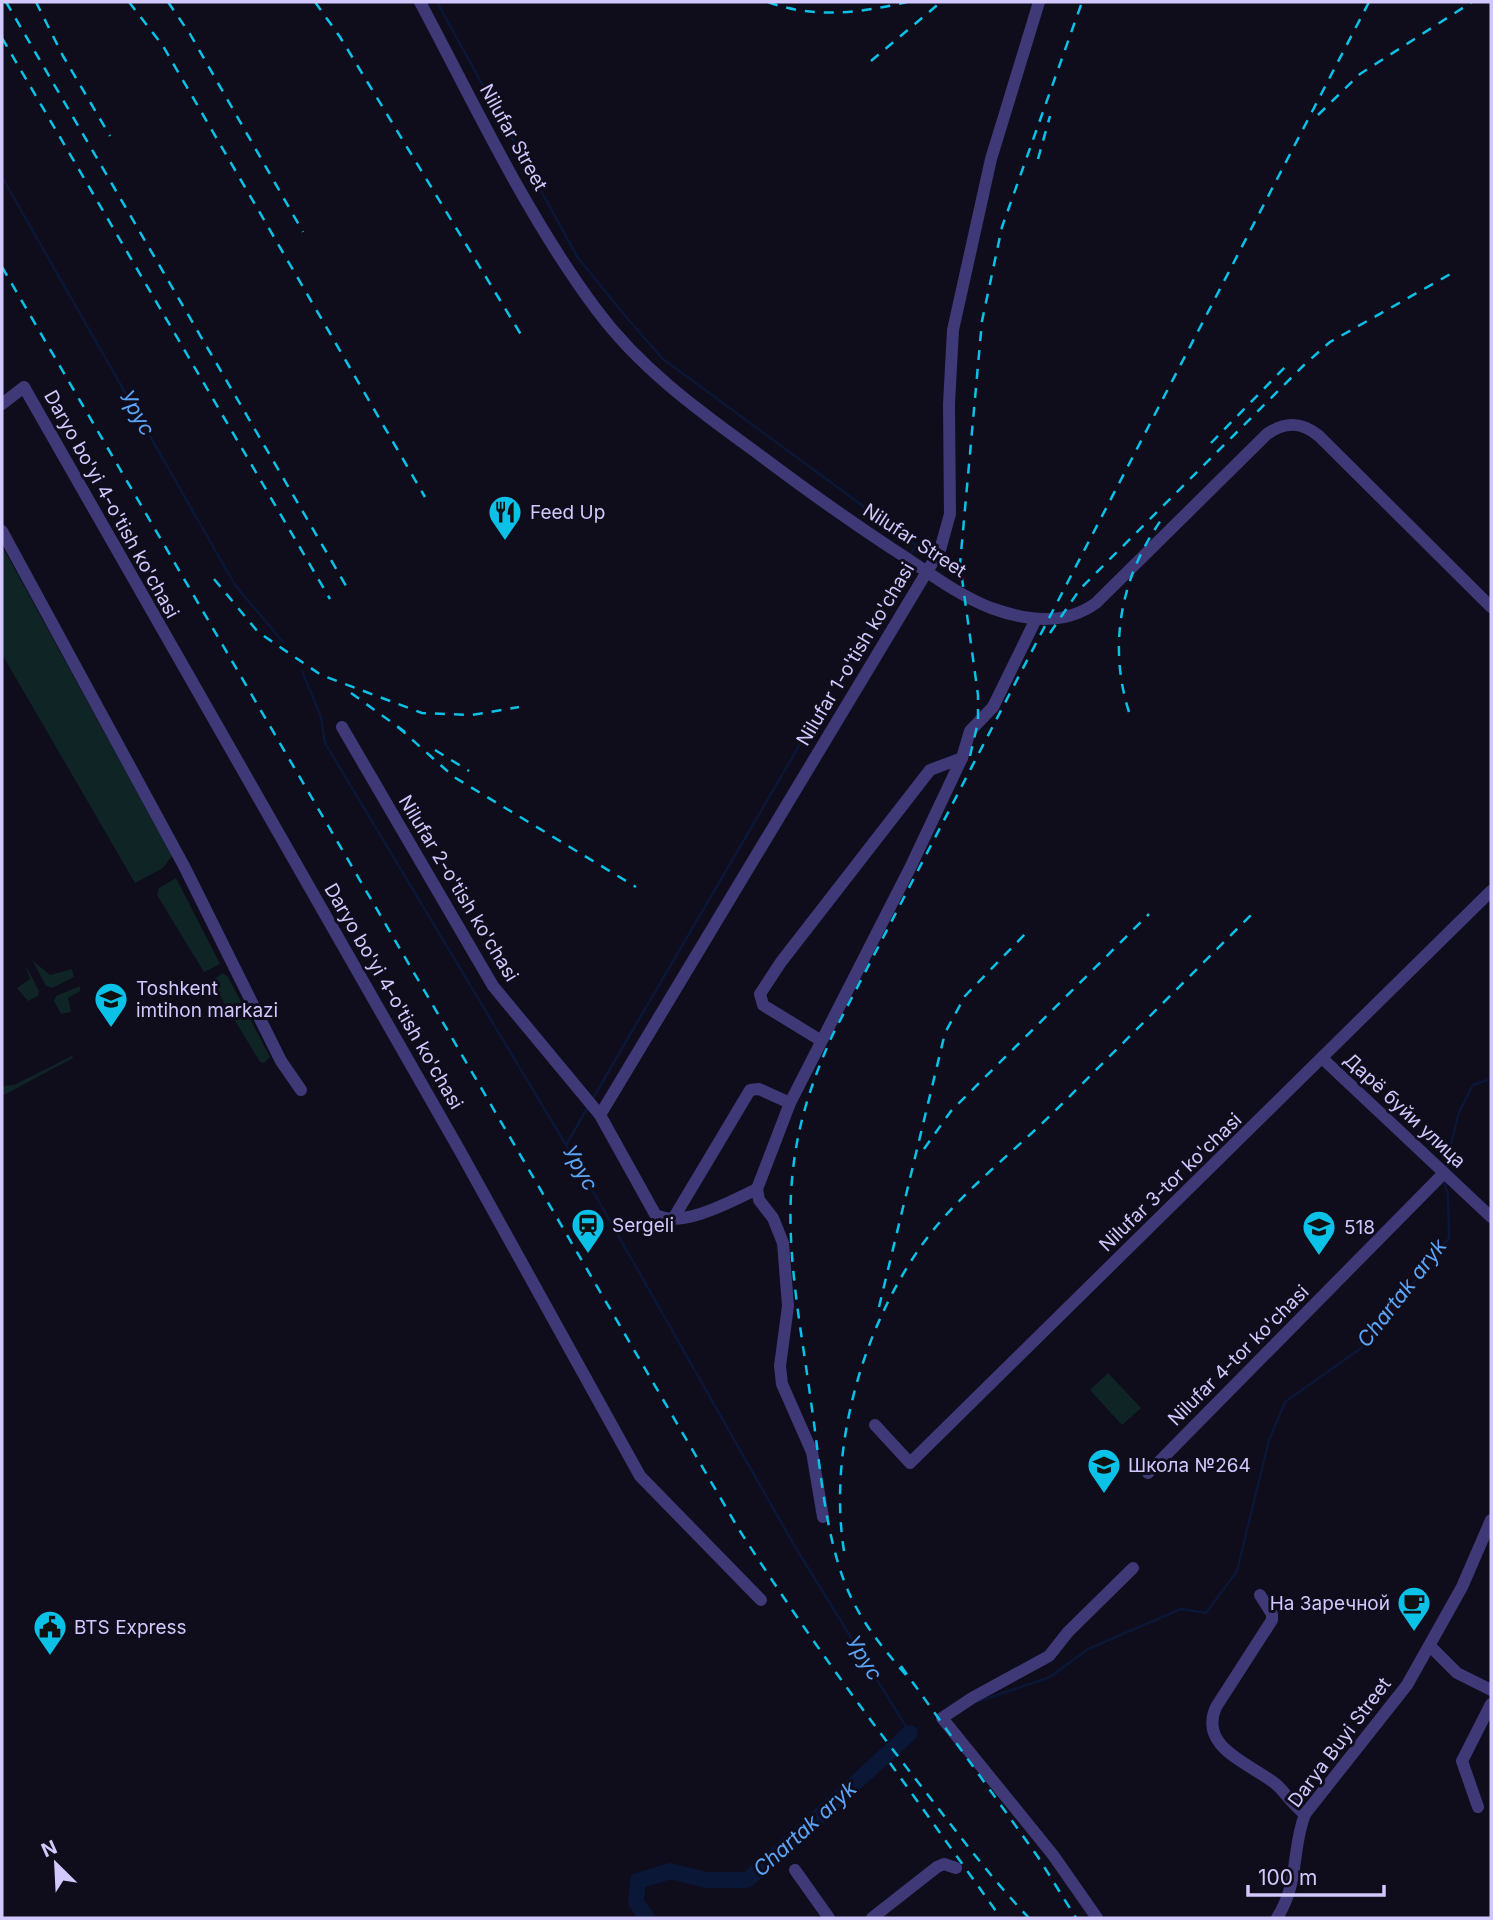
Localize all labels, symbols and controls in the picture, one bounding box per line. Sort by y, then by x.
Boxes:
street label: Nilufar Street [475,80,552,195]
street label: Daryo bo'yi 4-o'tish ko'chasi [39,386,184,622]
water label: Урус [115,386,160,440]
restaurant icon: Feed Up [486,493,524,542]
street label: Nilufar Street [859,499,971,582]
place label: Feed Up [530,501,605,524]
street label: Nilufar 1-o'tish ko'chasi [792,559,919,750]
street label: Nilufar 2-o'tish ko'chasi [394,791,523,986]
street label: Daryo bo'yi 4-o'tish ko'chasi [319,879,468,1113]
place label: Toshkent imtihon markazi [136,977,278,1022]
school or university icon: Toshkent imtihon markazi [92,980,130,1029]
street label: Дарё буйи улица [1339,1048,1470,1173]
street label: Nilufar 3-tor ko'chasi [1094,1108,1246,1256]
water label: Урус [558,1141,603,1195]
station icon: Sergeli [569,1206,607,1255]
school or university icon: 518 [1300,1208,1338,1257]
place label: Sergeli [612,1214,674,1237]
place label: 518 [1344,1216,1375,1239]
water label: Chartak aryk [1352,1233,1452,1352]
street label: Nilufar 4-tor ko'chasi [1163,1280,1313,1430]
school or university icon: Школа №264 [1085,1446,1123,1495]
place label: Школа №264 [1128,1454,1251,1477]
cafe icon: На Заречной [1395,1584,1433,1633]
place label: На Заречной [1270,1592,1390,1615]
public building icon: BTS Express [31,1608,69,1657]
place label: BTS Express [74,1616,187,1639]
water label: Урус [841,1631,888,1685]
street label: Darya Buyi Street [1283,1673,1396,1812]
water label: Chartak aryk [748,1775,862,1882]
north arrow [21,1829,91,1899]
text: N [38,1835,61,1862]
scale bar [1248,1854,1384,1898]
text: 100 m [1258,1865,1317,1890]

